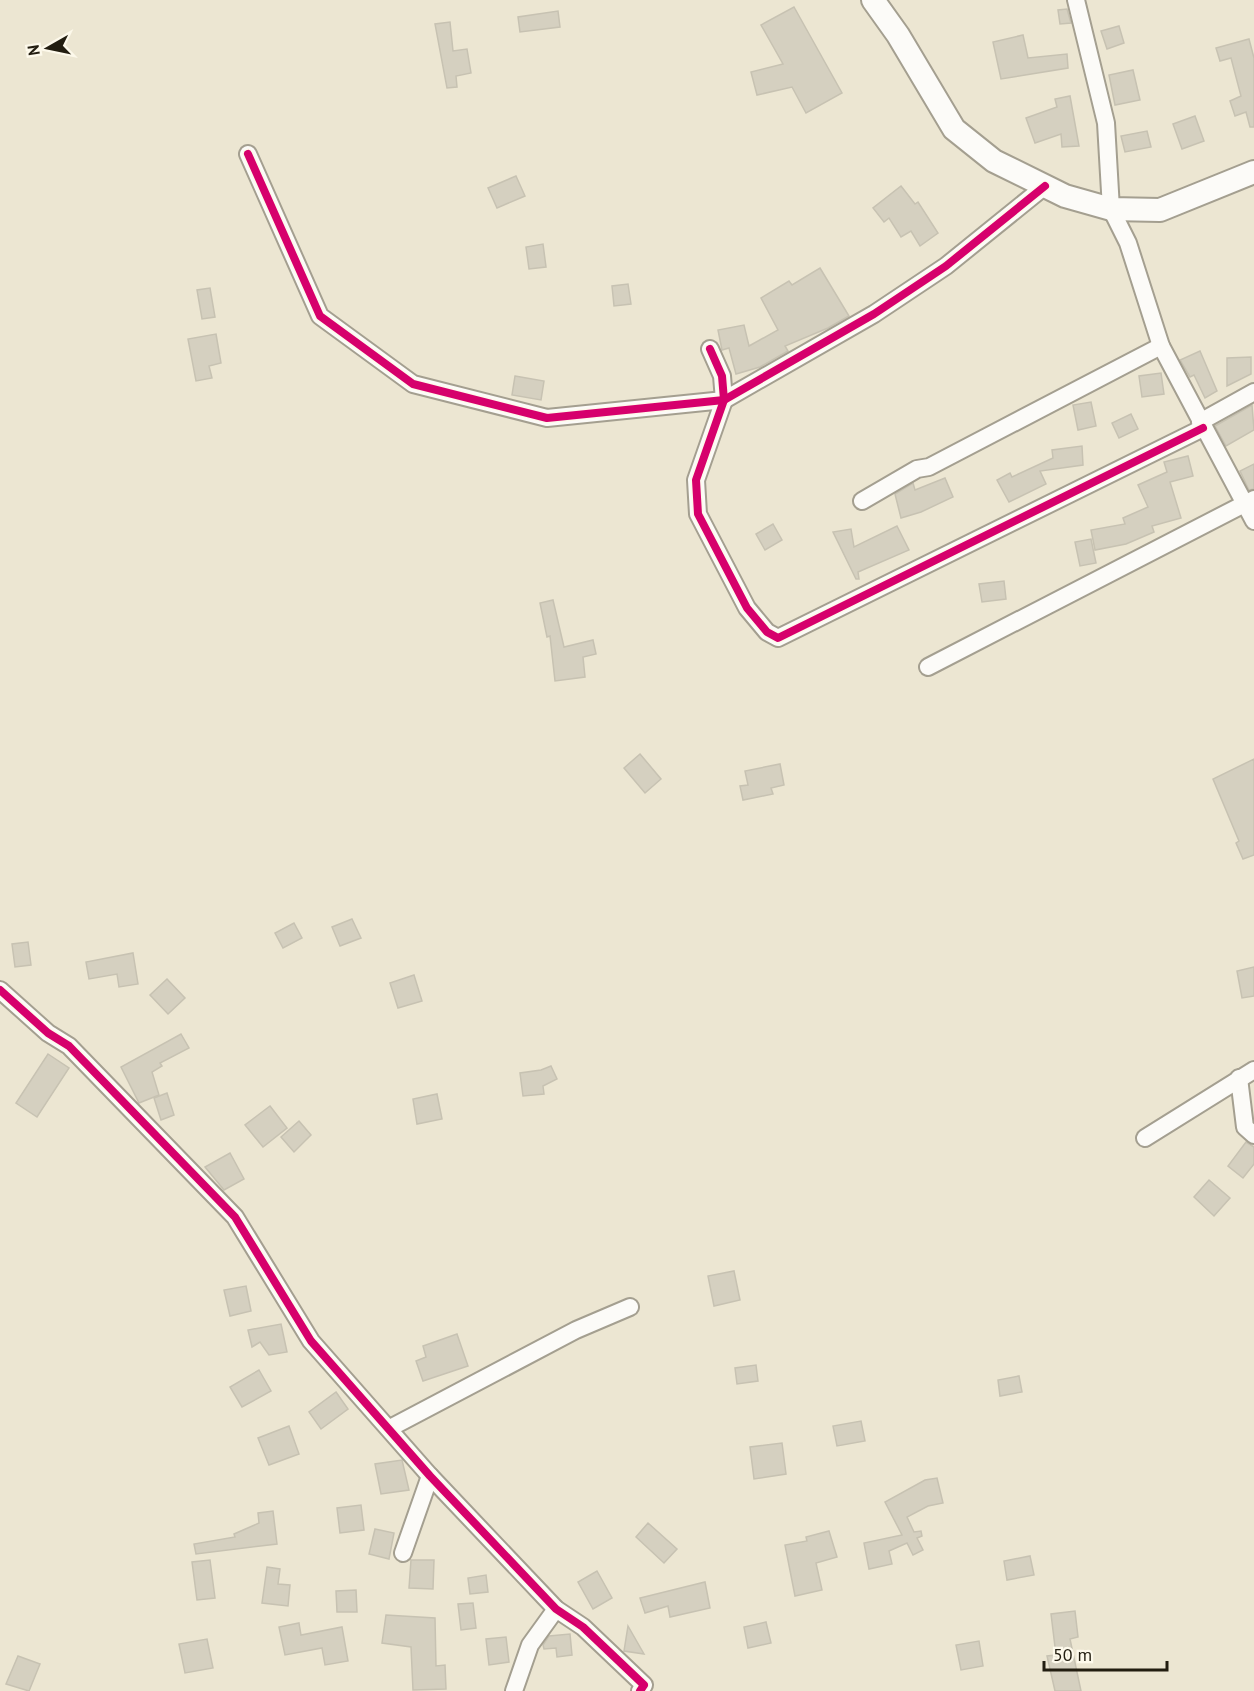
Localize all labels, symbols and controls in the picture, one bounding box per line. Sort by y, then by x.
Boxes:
north arrow [18,18,78,78]
text: N [22,44,44,57]
scale bar [1044,1634,1167,1672]
text: 50 m [1053,1643,1092,1666]

